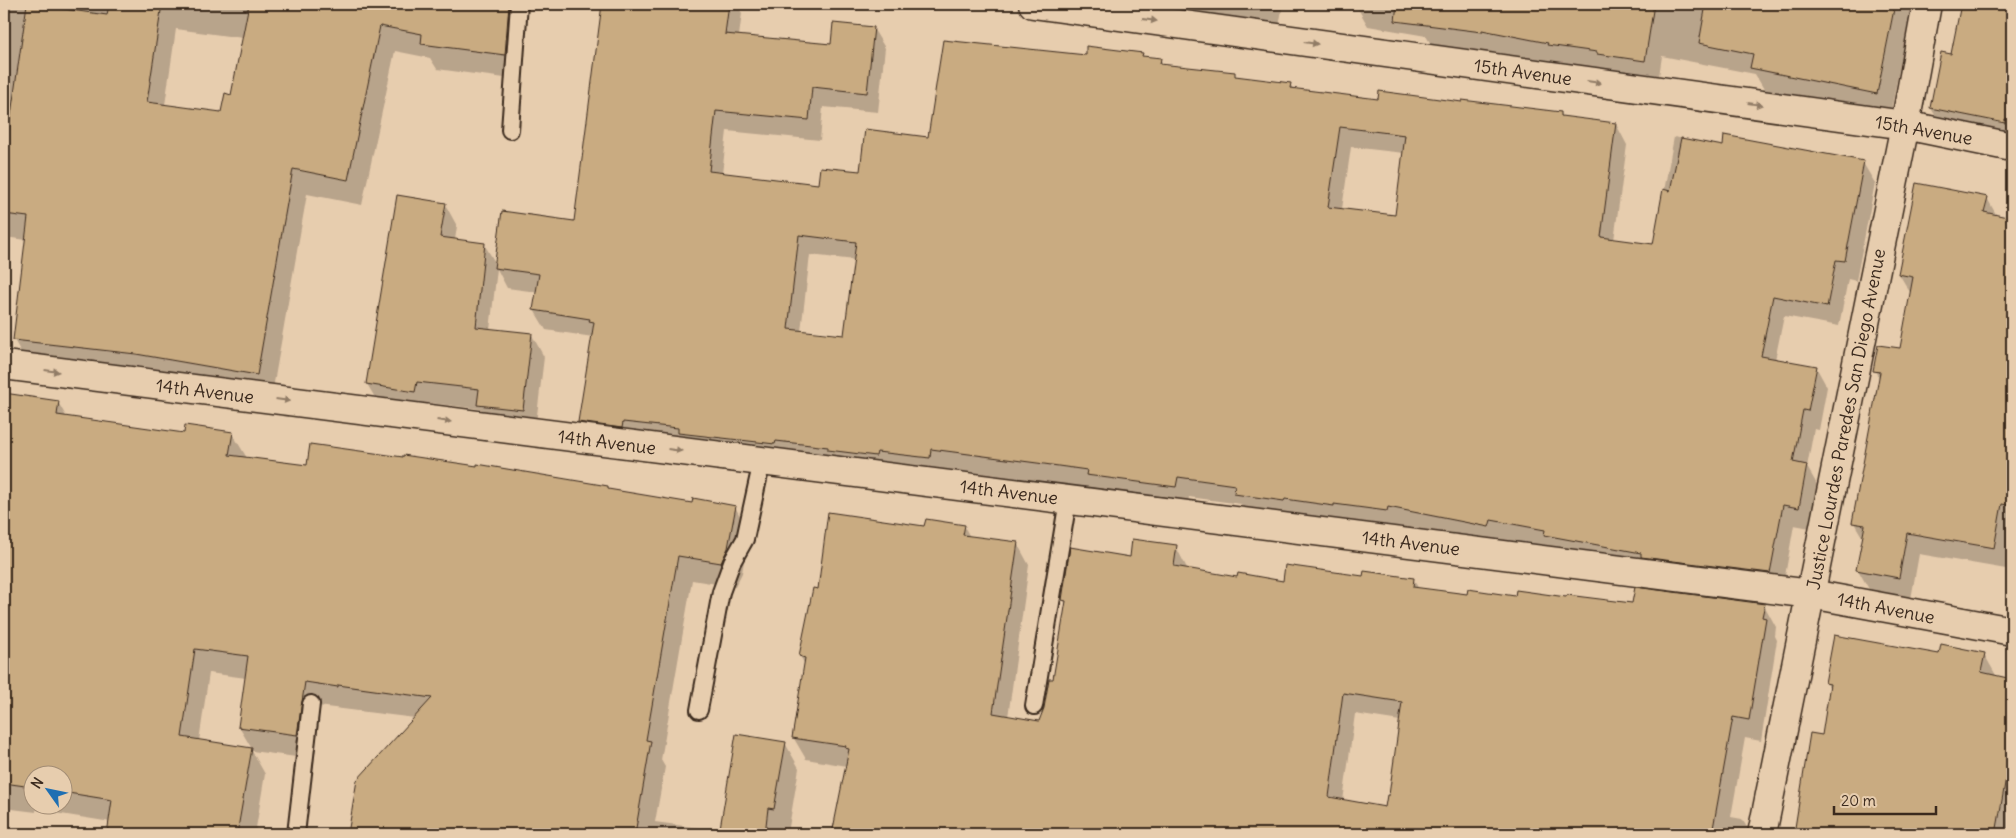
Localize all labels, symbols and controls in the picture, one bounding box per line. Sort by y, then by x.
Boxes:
one-way arrow [1143,16,1159,24]
one-way arrow [1304,39,1320,47]
street label: 15th Avenue [1473,54,1573,90]
one-way arrow [1586,78,1602,86]
one-way arrow [1747,101,1763,109]
street label: 15th Avenue [1873,110,1975,150]
street label: Justice Lourdes Paredes San Diego Avenue [1802,247,1890,591]
one-way arrow [44,367,60,375]
street label: 14th Avenue [155,374,255,408]
one-way arrow [275,397,291,405]
one-way arrow [436,417,452,425]
street label: 14th Avenue [557,425,657,459]
one-way arrow [667,446,683,454]
street label: 14th Avenue [959,475,1059,509]
street label: 14th Avenue [1361,526,1461,560]
street label: 14th Avenue [1835,587,1937,629]
north arrow [22,766,72,816]
text: N [27,774,47,792]
scale bar [1834,783,1936,815]
text: 20 m [1841,791,1876,810]

